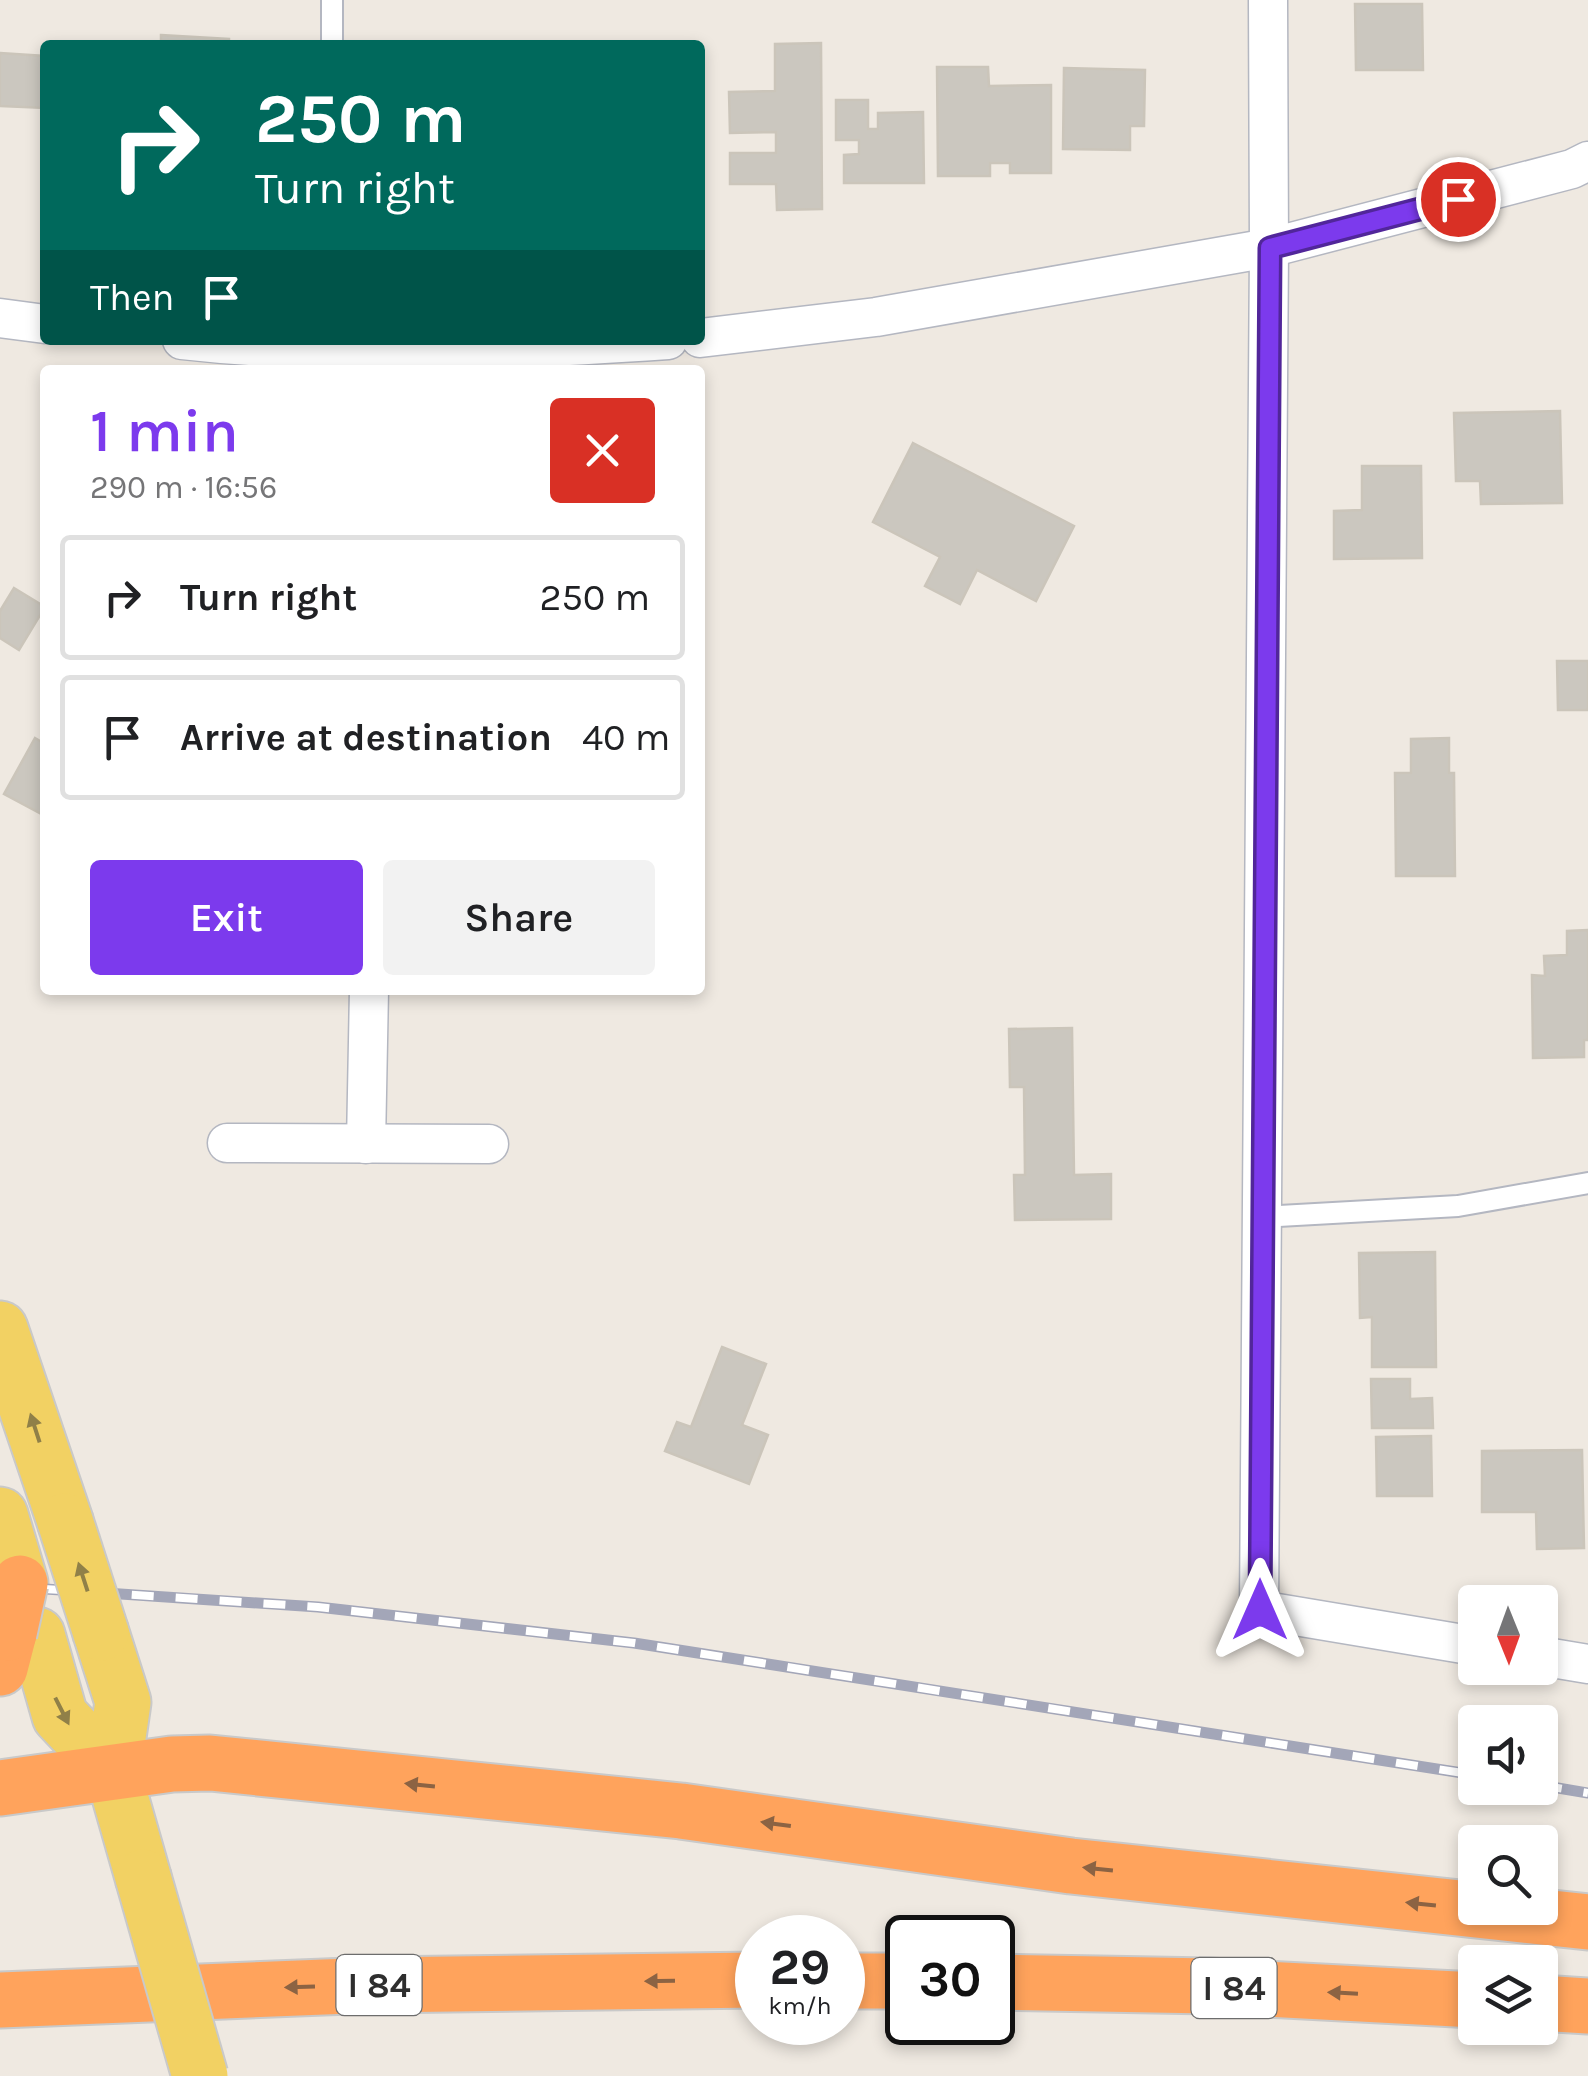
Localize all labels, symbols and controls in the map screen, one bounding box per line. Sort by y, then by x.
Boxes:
text: 250 m [255,78,467,160]
icon: right [90,80,220,210]
pin [1416,157,1501,242]
text: Turn right [255,162,455,214]
icon: arrive [1431,172,1486,227]
icon: arrive [194,270,249,325]
text: Then [90,275,174,320]
text: 1 min [90,396,239,466]
button: close [550,398,655,503]
text: 290 m · 16:56 [90,469,277,506]
icon: right [95,570,150,625]
text: Turn right [180,575,357,620]
text: 250 m [539,575,650,620]
icon: arrive [95,710,150,765]
text: Arrive at destination [180,715,552,760]
text: 40 m [582,715,670,760]
button: Exit [90,860,363,975]
button: Share [383,860,655,975]
one-way arrow [27,1413,42,1443]
position arrow [1208,1558,1312,1662]
one-way arrow [75,1562,90,1592]
north arrow [1458,1585,1558,1685]
map controls [1458,1585,1558,2045]
one-way arrow [54,1697,71,1726]
button: sound [1458,1705,1558,1805]
one-way arrow [403,1776,435,1792]
one-way arrow [760,1816,792,1832]
button: search [1458,1825,1558,1925]
one-way arrow [1082,1861,1114,1877]
one-way arrow [1405,1896,1437,1912]
speed limit sign: 30 [885,1915,1015,2045]
text: 29 [770,1938,830,1997]
button: layers [1458,1945,1558,2045]
road number: I 84 [336,1955,422,2015]
road number: I 84 [1192,1958,1276,2018]
one-way arrow [644,1973,676,1989]
one-way arrow [284,1980,316,1996]
one-way arrow [1326,1985,1358,2001]
text: km/h [768,1991,832,2020]

